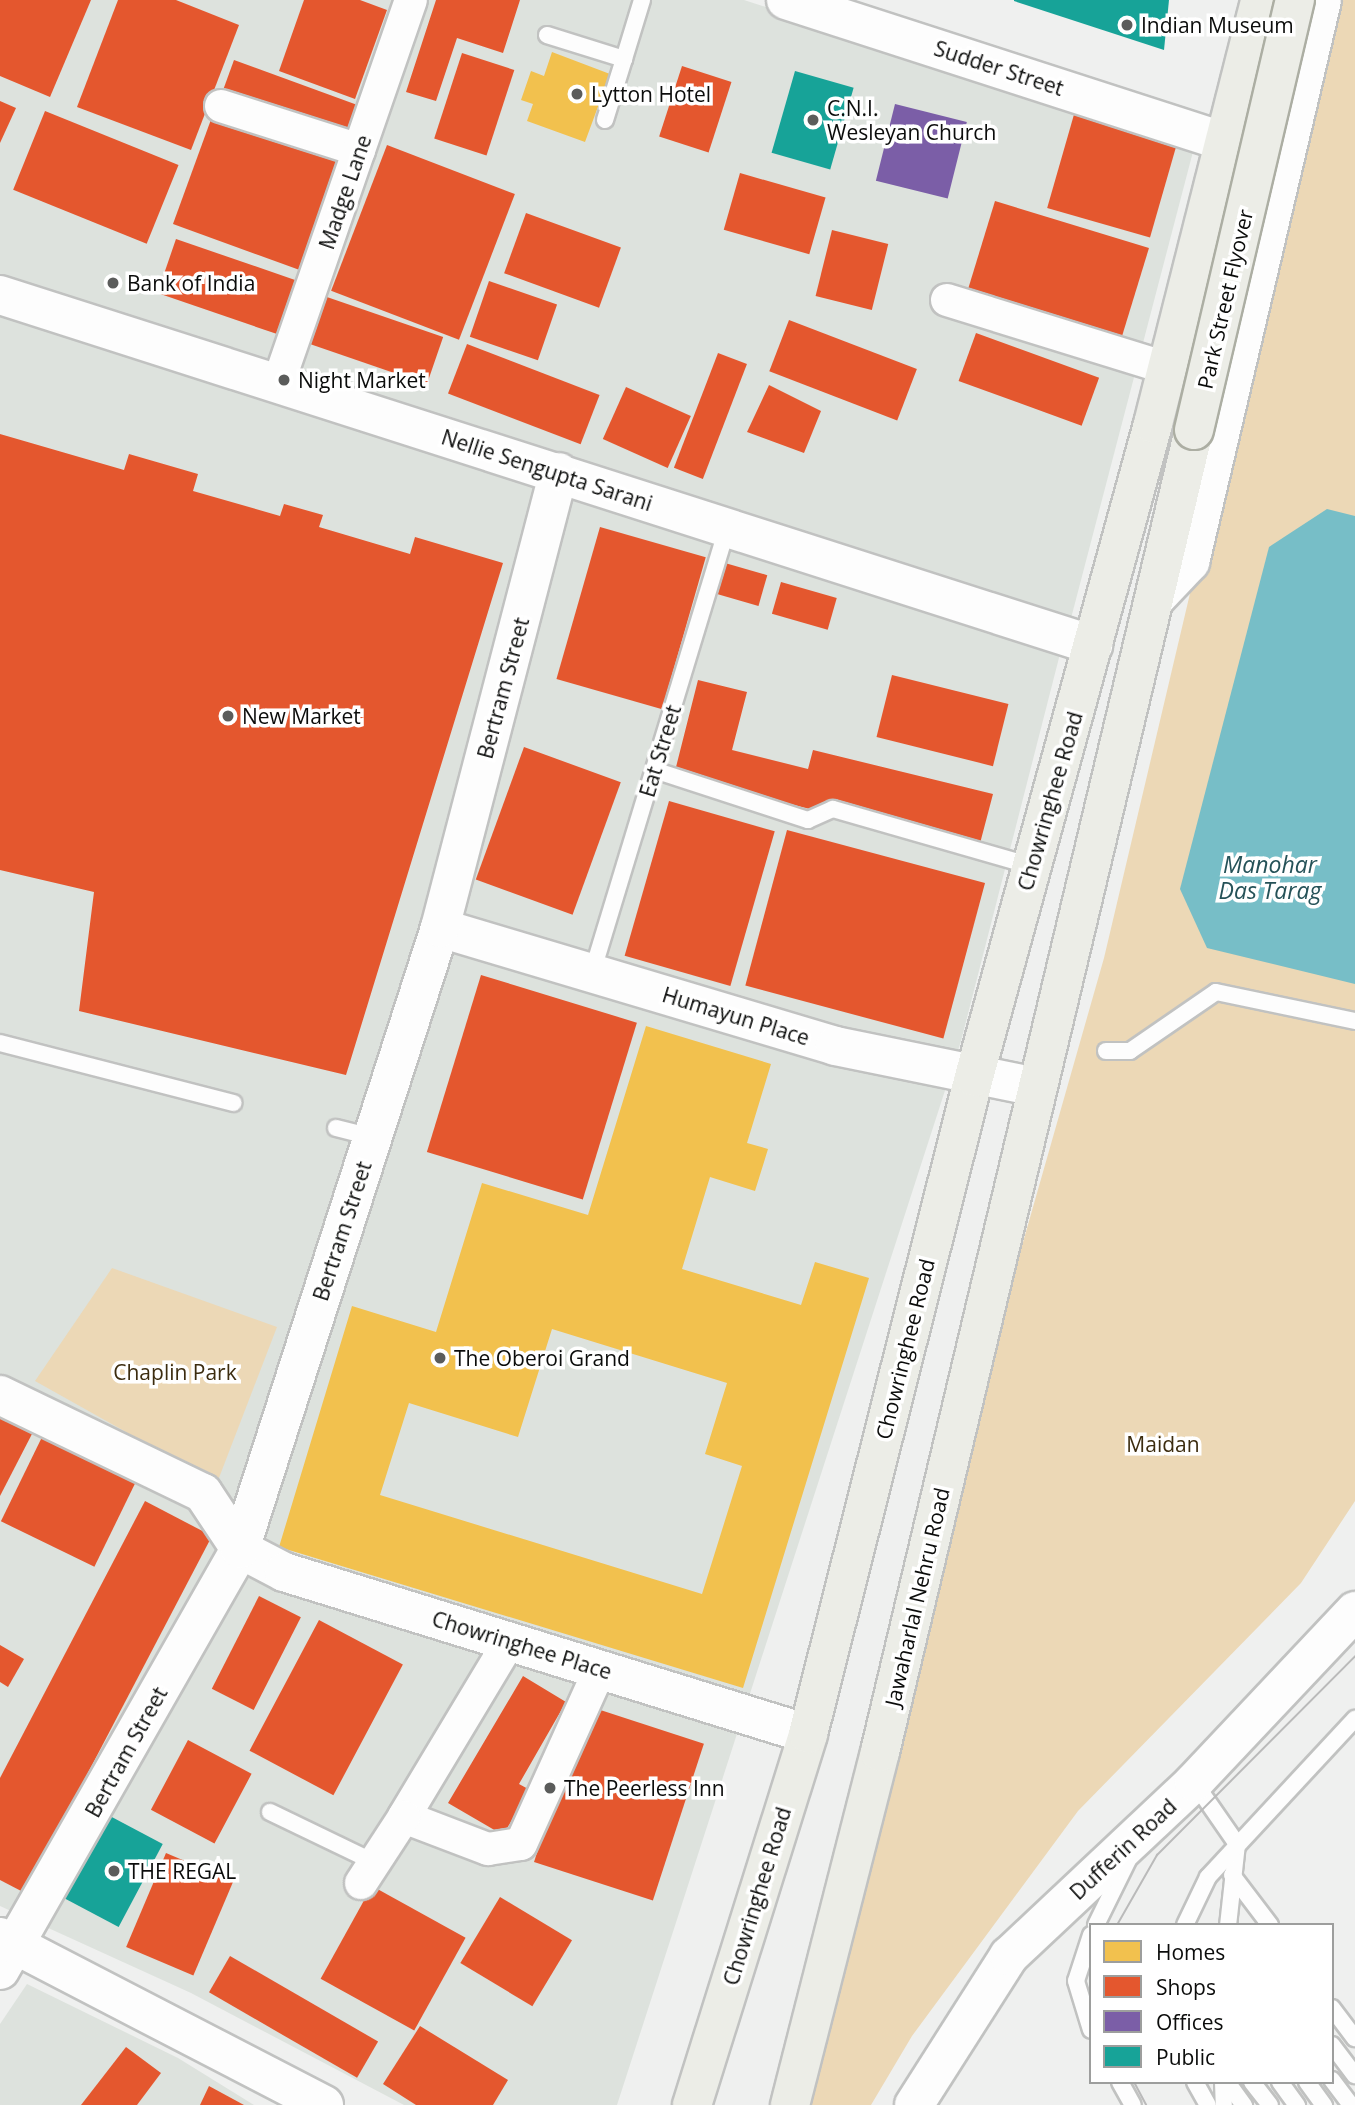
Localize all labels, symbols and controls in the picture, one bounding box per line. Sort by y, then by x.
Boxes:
place label: Indian Museum [1141,12,1294,38]
marker: Indian Museum [1119,17,1135,33]
street label: Sudder Street [931,35,1067,101]
place label: Lytton Hotel [591,81,711,107]
marker: Lytton Hotel [569,86,585,102]
place label: C.N.I. Wesleyan Church [827,95,996,145]
marker: C.N.I. Wesleyan Church [805,112,821,128]
street label: Madge Lane [314,131,376,253]
street label: Park Street Flyover [1192,207,1258,391]
place label: Bank of India [127,270,255,296]
marker: Bank of India [105,275,121,291]
place label: Night Market [298,367,426,393]
marker: Night Market [276,372,292,388]
street label: Nellie Sengupta Sarani [438,424,656,516]
street label: Bertram Street [472,615,534,761]
street label: Eat Street [634,702,686,800]
place label: New Market [242,703,361,729]
marker: New Market [220,708,236,724]
street label: Chowringhee Road [1012,709,1088,893]
water label: Manohar Das Tarag [1219,850,1321,904]
street label: Humayun Place [659,982,813,1050]
street label: Bertram Street [308,1158,376,1304]
street label: Chowringhee Road [870,1256,940,1442]
place label: The Oberoi Grand [454,1345,630,1371]
marker: The Oberoi Grand [432,1350,448,1366]
park label: Chaplin Park [113,1359,237,1385]
park label: Maidan [1126,1431,1200,1457]
street label: Jawaharlal Nehru Road [880,1485,954,1709]
street label: Chowringhee Place [429,1606,615,1684]
street label: Bertram Street [80,1682,172,1822]
place label: The Peerless Inn [564,1775,725,1801]
marker: The Peerless Inn [542,1780,558,1796]
street label: Dufferin Road [1065,1793,1181,1905]
street label: Chowringhee Road [718,1804,796,1988]
place label: THE REGAL [128,1858,236,1884]
marker: THE REGAL [106,1863,122,1879]
legend [1089,1923,1334,2084]
text: Homes [1156,1938,1225,1966]
text: Shops [1156,1973,1216,2001]
text: Offices [1156,2008,1224,2036]
text: Public [1156,2043,1215,2071]

